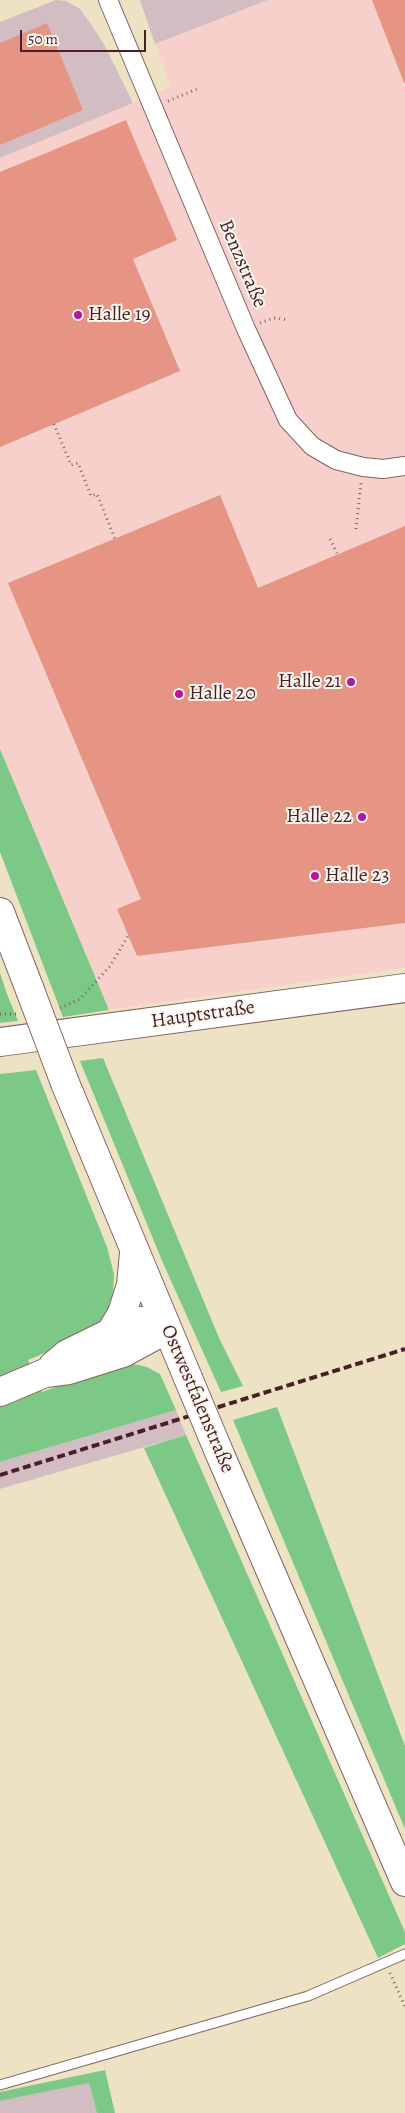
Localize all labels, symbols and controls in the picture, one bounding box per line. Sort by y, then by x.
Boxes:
scale bar [22,20,149,52]
text: 50 m [28,29,58,49]
street label: Benzstraße [213,216,271,312]
place label: Halle 19 [88,303,151,327]
marker: Halle 19 [72,309,84,321]
place label: Halle 21 [278,670,341,694]
marker: Halle 21 [345,676,357,688]
place label: Halle 20 [189,682,256,706]
marker: Halle 20 [173,688,185,700]
place label: Halle 22 [286,805,352,829]
marker: Halle 22 [356,811,368,823]
place label: Halle 23 [325,864,389,888]
marker: Halle 23 [309,870,321,882]
street label: Hauptstraße [150,996,256,1034]
street label: Ostwestfalenstraße [155,1321,239,1477]

